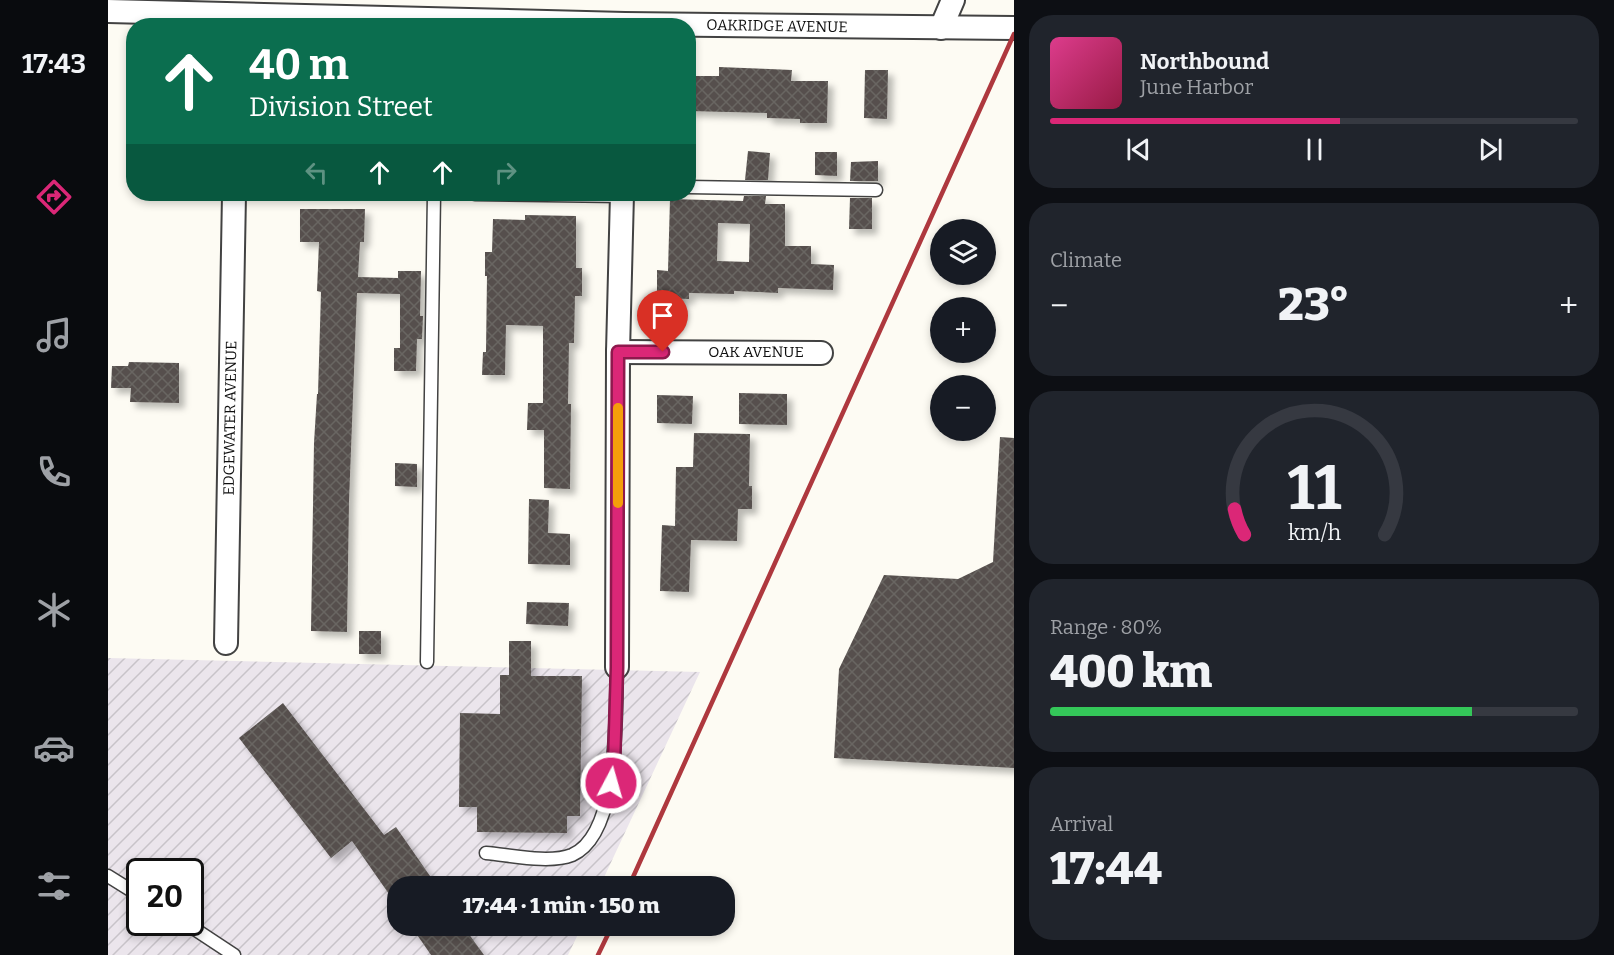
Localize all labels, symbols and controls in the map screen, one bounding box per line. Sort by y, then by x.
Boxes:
street label: OAKRIDGE AVENUE [706,16,848,36]
text: 40 m [249,40,349,90]
icon: ahead [150,42,228,120]
text: 17:43 [22,48,86,80]
text: Northbound [1140,48,1269,75]
text: June Harbor [1140,75,1253,99]
text: Division Street [249,91,433,123]
icon: previous [1122,133,1155,166]
icon: pause [1298,133,1331,166]
icon: next [1474,133,1507,166]
icon: left [300,156,333,189]
icon: ahead [363,156,396,189]
icon: ahead [426,156,459,189]
icon: right [489,156,522,189]
icon: directions [33,176,75,218]
map controls [930,219,996,441]
button: layers [930,219,996,285]
text: Climate [1050,248,1122,272]
text: 23° [1278,278,1349,332]
text: − [1050,286,1068,326]
text: + [1559,286,1578,326]
pin [637,290,688,352]
button: + [930,297,996,363]
icon: arrive [646,299,679,332]
icon: music [33,314,75,356]
street label: EDGEWATER AVENUE [220,340,240,496]
street label: OAK AVENUE [708,343,804,361]
button: − [930,375,996,441]
icon: phone [33,451,75,493]
text: 11 [1287,451,1341,526]
text: km/h [1287,520,1341,546]
icon: climate [33,589,75,631]
text: Range · 80% [1050,615,1162,639]
text: 400 km [1050,645,1212,699]
icon: car [33,727,75,769]
position arrow [579,751,643,815]
text: Arrival [1050,812,1113,836]
text: 17:44 [1050,842,1162,896]
speed limit sign: 20 [126,858,204,936]
icon: filters [33,865,75,907]
text: 17:44 · 1 min · 150 m [463,892,659,919]

